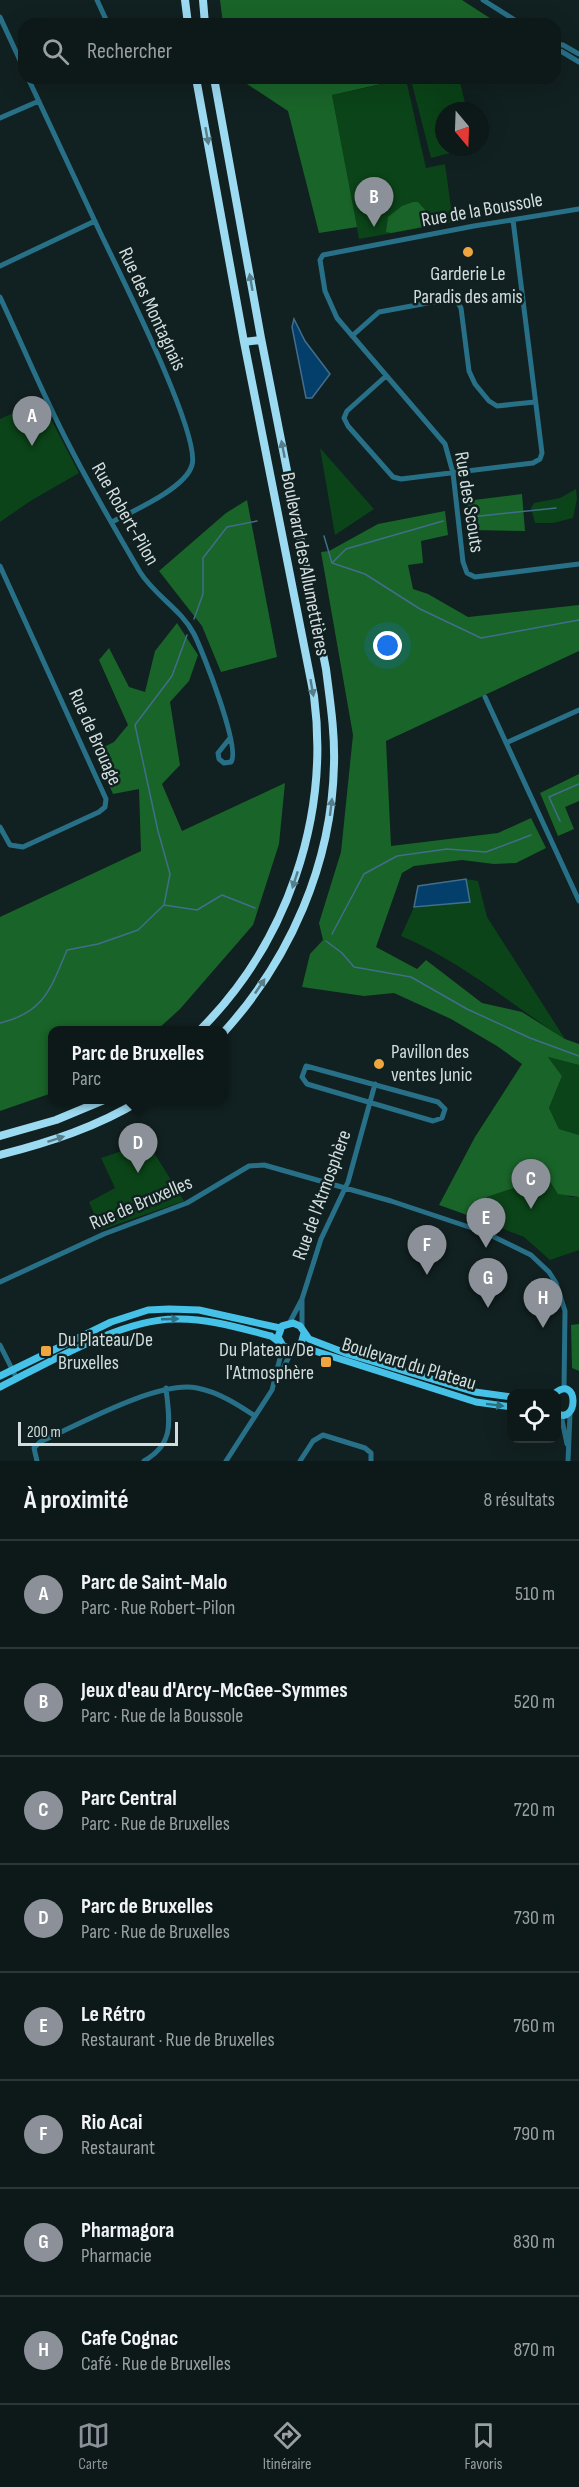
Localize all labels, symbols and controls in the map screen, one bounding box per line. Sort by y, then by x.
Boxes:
search box [18,18,561,84]
icon: search [39,35,72,68]
text: Rechercher [87,38,172,65]
north arrow [435,102,489,156]
one-way arrow [202,126,211,145]
pin: B [354,178,394,227]
street label: Rue de la Boussole [419,188,545,232]
street label: Rue des Montagnais [113,244,191,374]
marker: Garderie Le Paradis des amis [461,245,475,259]
place label: Garderie Le Paradis des amis [413,262,523,309]
one-way arrow [246,273,255,292]
pin: A [12,396,51,446]
one-way arrow [278,439,287,458]
street label: Rue des Scouts [449,450,489,554]
street label: Rue Robert-Pilon [86,458,164,570]
street label: Boulevard des Allumettières [275,470,335,658]
your location [373,631,402,660]
one-way arrow [308,678,317,697]
street label: Rue de Brouage [63,685,127,789]
one-way arrow [326,797,335,816]
one-way arrow [289,871,299,889]
one-way arrow [254,979,266,995]
popup [48,1026,228,1104]
text: Parc de Bruxelles [72,1040,204,1067]
place label: Pavillon des ventes Junic [391,1040,472,1087]
marker: Pavillon des ventes Junic [372,1057,386,1071]
text: Parc [72,1067,101,1091]
pin: D [118,1124,158,1173]
street label: Rue de l'Atmosphère [287,1127,357,1263]
one-way arrow [47,1134,65,1144]
pin: C [512,1160,550,1209]
street label: Rue de Bruxelles [86,1171,196,1235]
pin: E [466,1198,506,1248]
pin: F [408,1226,446,1275]
pin: G [468,1258,508,1308]
pin: H [524,1278,562,1328]
one-way arrow [160,1315,179,1324]
place label: Du Plateau/De Bruxelles [58,1328,153,1375]
street label: Boulevard du Plateau [339,1332,479,1396]
place label: Du Plateau/De l'Atmosphère [219,1338,314,1385]
marker: Du Plateau/De Bruxelles [39,1344,53,1358]
marker: Du Plateau/De l'Atmosphère [319,1355,333,1369]
map controls [507,1389,561,1443]
button: locate [507,1389,561,1443]
one-way arrow [486,1400,505,1410]
scale bar [18,1419,178,1446]
text: 200 m [27,1423,61,1442]
text: À proximité [24,1485,129,1516]
text: 8 résultats [484,1488,555,1512]
text: Parc de Saint-Malo [81,1569,227,1596]
text: A [39,1582,48,1606]
text: 510 m [515,1582,555,1606]
text: Parc · Rue Robert-Pilon [81,1596,235,1620]
text: Jeux d'eau d'Arcy-McGee-Symmes [81,1677,348,1704]
text: B [39,1690,48,1714]
text: 520 m [514,1690,555,1714]
text: Parc · Rue de la Boussole [81,1704,243,1728]
text: Parc Central [81,1785,177,1812]
text: C [38,1798,49,1822]
text: 720 m [514,1798,555,1822]
text: Parc · Rue de Bruxelles [81,1812,230,1836]
text: Parc de Bruxelles [81,1893,213,1920]
text: D [38,1906,49,1930]
text: 730 m [514,1906,555,1930]
text: Parc · Rue de Bruxelles [81,1920,230,1944]
text: Le Rétro [81,2001,146,2028]
text: E [39,2014,48,2038]
text: 760 m [513,2014,555,2038]
text: Restaurant · Rue de Bruxelles [81,2028,275,2052]
text: Rio Acai [81,2109,143,2136]
text: F [39,2122,48,2146]
text: 790 m [513,2122,555,2146]
text: Restaurant [81,2136,155,2160]
text: Pharmagora [81,2217,174,2244]
text: G [38,2230,49,2254]
text: 830 m [513,2230,555,2254]
text: Pharmacie [81,2244,152,2268]
text: Cafe Cognac [81,2325,178,2352]
text: H [38,2338,49,2362]
text: 870 m [513,2338,555,2362]
text: Café · Rue de Bruxelles [81,2352,231,2376]
tab: Carte [77,2419,110,2474]
tab: Itinéraire [263,2419,311,2474]
tab: Favoris [465,2419,502,2474]

